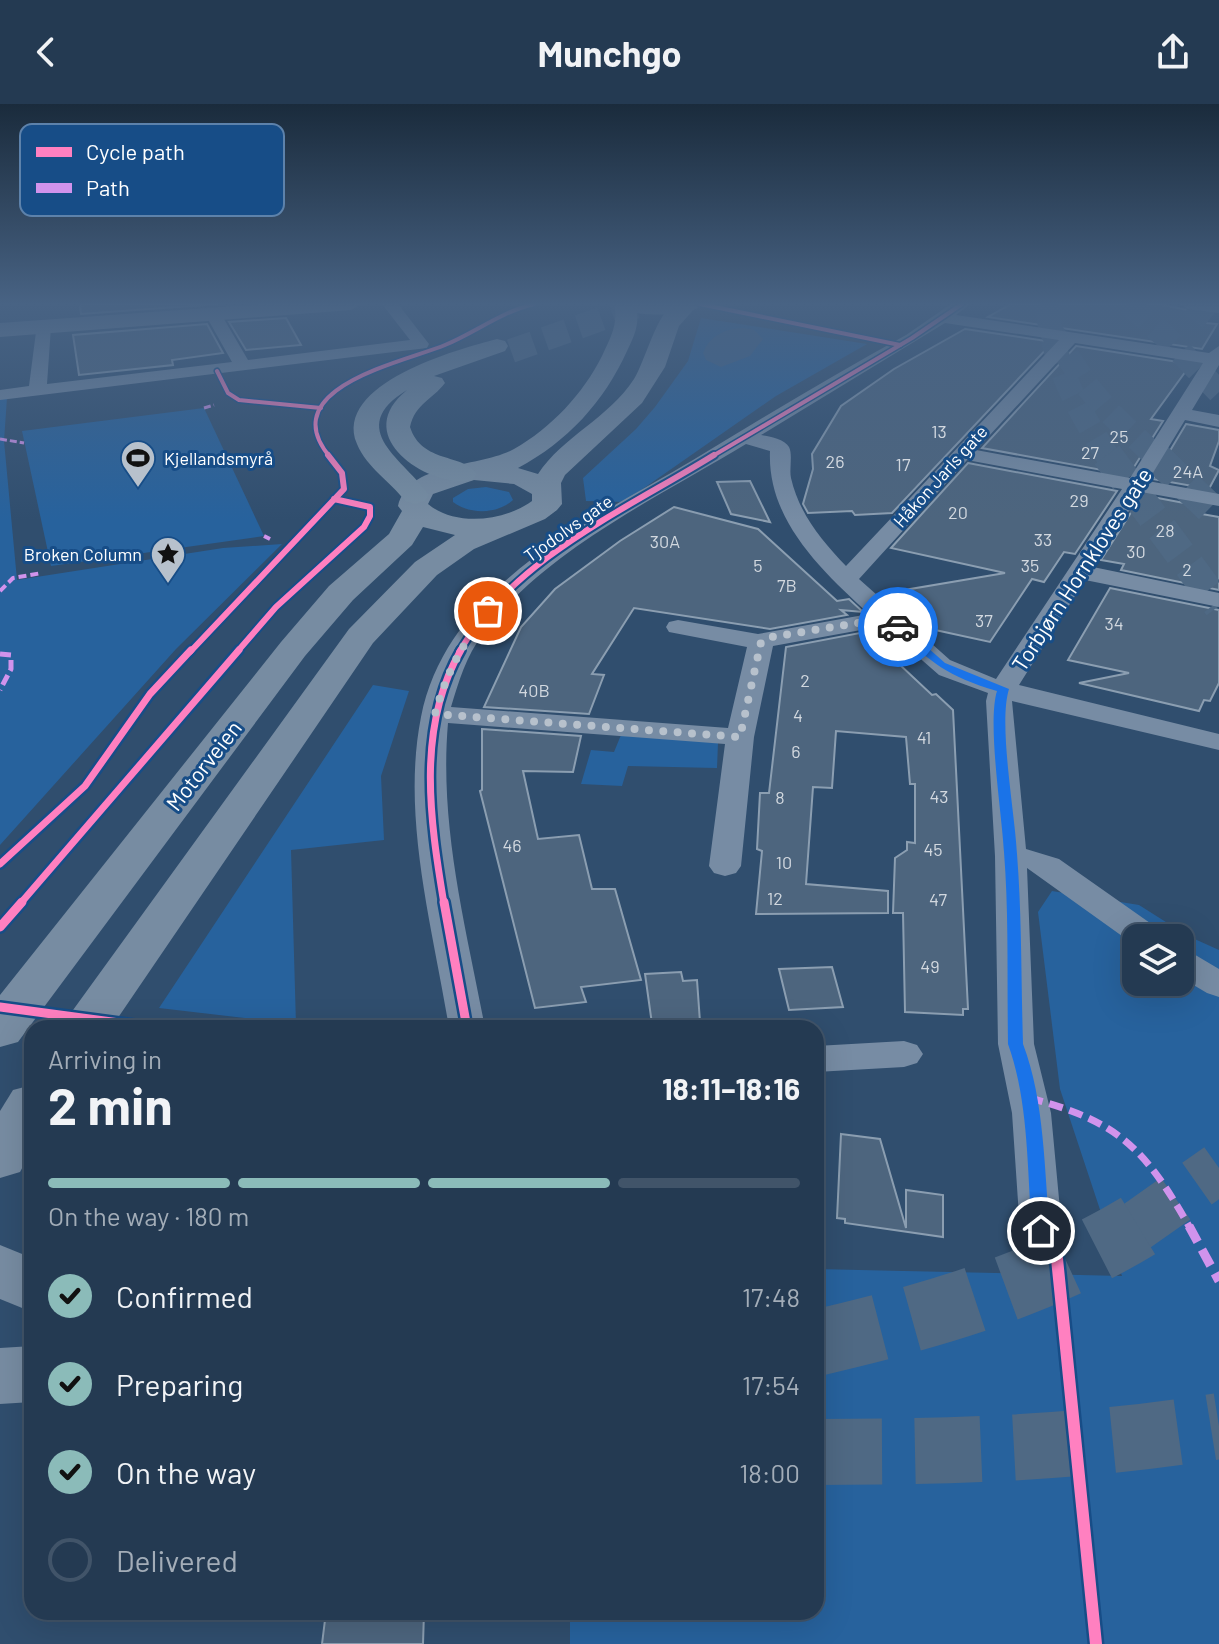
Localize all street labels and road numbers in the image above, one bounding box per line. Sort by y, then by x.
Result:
street label: Håkon Jarls gate [888,420,992,532]
street label: Torbjørn Hornkloves gate [1006,463,1156,675]
street label: Tjodolvs gate [519,489,617,567]
street label: Motorveien [160,715,246,815]

